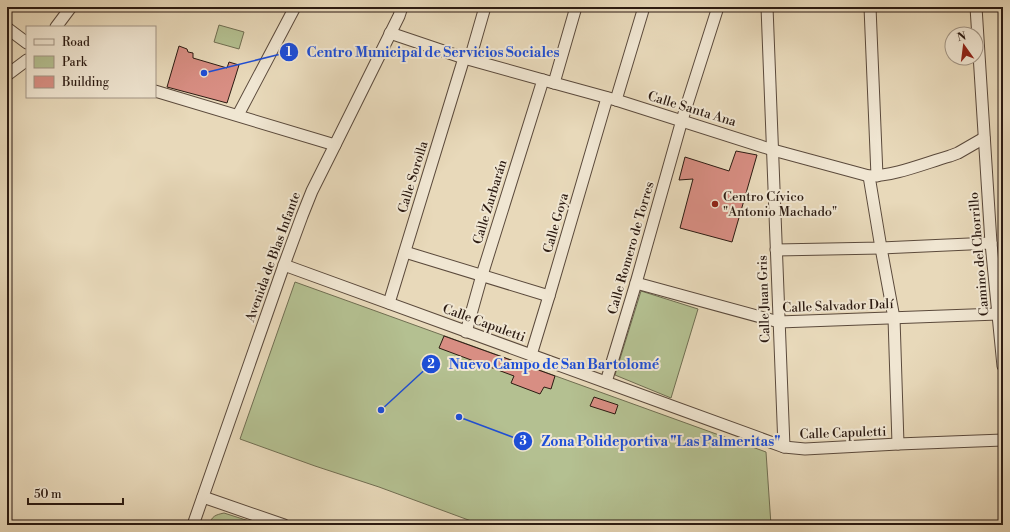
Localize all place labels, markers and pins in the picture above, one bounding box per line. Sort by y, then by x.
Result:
callout: Centro Municipal de Servicios Sociales [279,39,568,65]
place label: Centro Cívico "Antonio Machado" [723,189,837,220]
marker: Centro Cívico "Antonio Machado" [710,199,720,209]
callout: Nuevo Campo de San Bartolomé [421,351,667,377]
callout: Zona Polideportiva "Las Palmeritas" [513,428,788,454]

